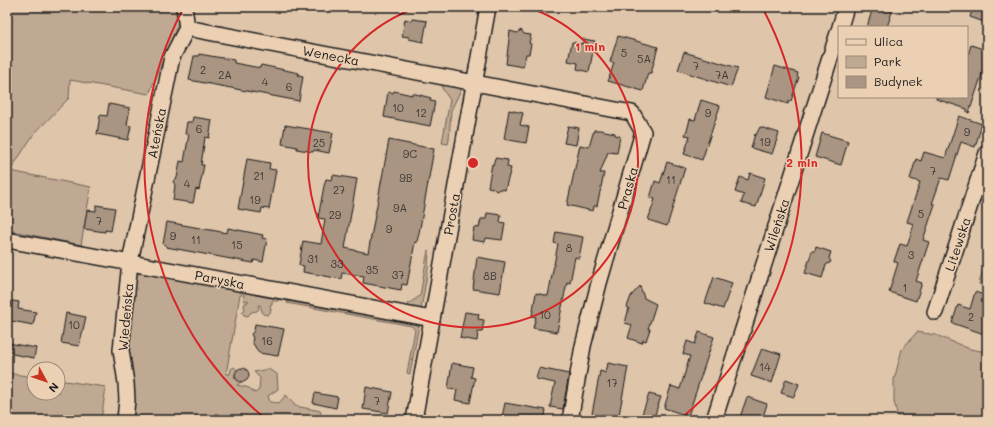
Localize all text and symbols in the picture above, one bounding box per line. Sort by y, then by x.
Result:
legend [838,26,968,98]
text: Ulica [874,33,903,49]
text: 1 min [575,38,605,54]
street label: Wenecka [301,41,361,69]
house number: 5 [621,45,627,60]
house number: 5A [637,51,651,66]
text: Park [874,53,901,69]
house number: 7 [693,58,699,73]
house number: 2 [200,62,206,77]
house number: 2A [218,67,232,82]
house number: 7A [715,67,729,82]
text: Budynek [874,73,922,89]
house number: 4 [262,74,269,89]
house number: 6 [286,79,292,94]
house number: 10 [392,100,404,115]
house number: 12 [415,105,427,120]
house number: 9 [705,105,712,120]
street label: Ateńska [143,106,169,160]
house number: 6 [196,121,202,136]
house number: 9 [964,124,971,139]
house number: 19 [759,134,771,149]
house number: 25 [313,135,325,150]
house number: 9C [403,146,417,161]
text: 2 min [786,154,818,170]
centre of rings [466,156,480,170]
house number: 7 [930,163,936,178]
street label: Praska [613,165,641,211]
house number: 21 [253,168,265,183]
house number: 9B [399,170,413,185]
house number: 11 [666,172,676,187]
house number: 4 [184,176,191,191]
house number: 27 [333,182,345,197]
house number: 19 [249,192,261,207]
street label: Prosta [439,192,463,236]
street label: Wileńska [759,196,793,254]
house number: 9A [393,200,407,215]
house number: 5 [918,206,924,221]
house number: 29 [329,207,342,222]
house number: 7 [96,213,102,228]
street label: Litewska [940,215,974,273]
house number: 9 [386,221,393,236]
house number: 9 [170,228,177,243]
house number: 11 [191,232,201,247]
house number: 15 [231,237,243,252]
house number: 8 [566,240,573,255]
house number: 3 [908,247,915,262]
house number: 31 [307,251,319,266]
house number: 33 [331,256,344,271]
house number: 35 [366,262,378,277]
street label: Paryska [194,266,246,292]
house number: 37 [392,267,404,282]
house number: 8B [483,268,497,283]
house number: 1 [903,280,907,295]
street label: Wiedeńska [114,282,136,352]
house number: 10 [539,307,551,322]
house number: 2 [968,309,974,324]
house number: 10 [68,317,80,332]
house number: 16 [261,333,273,348]
house number: 14 [759,359,771,374]
north arrow [26,361,66,401]
house number: 17 [606,375,618,390]
text: N [46,380,62,396]
house number: 7 [374,393,380,408]

